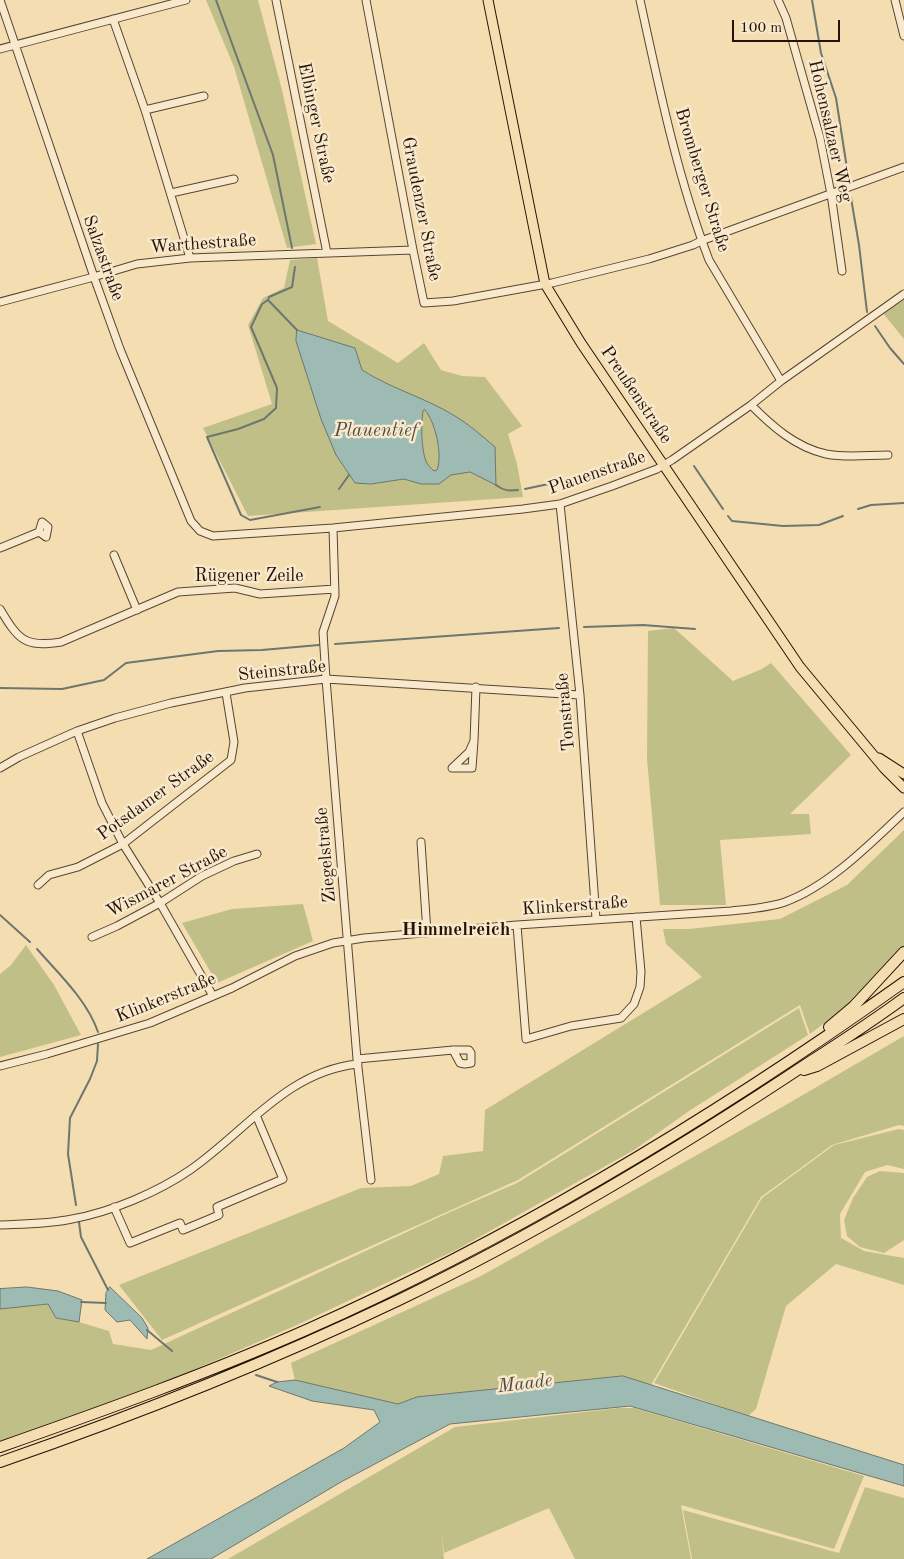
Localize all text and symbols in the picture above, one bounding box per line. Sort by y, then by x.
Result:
scale bar [734,10,842,42]
text: 100 m [740,21,782,36]
street label: Hohensalzaer Weg [803,58,857,204]
street label: Elbinger Straße [293,61,339,185]
street label: Bromberger Straße [670,105,734,255]
street label: Graudenzer Straße [396,135,446,283]
street label: Salzastraße [77,212,129,304]
street label: Warthestraße [149,230,257,258]
street label: Preußenstraße [595,342,677,448]
water label: Plauentief [334,420,418,442]
street label: Plauenstraße [545,446,649,500]
street label: Rügener Zeile [195,565,303,587]
street label: Steinstraße [237,656,327,686]
street label: Tonstraße [552,672,580,752]
street label: Potsdamer Straße [93,746,219,846]
street label: Ziegelstraße [311,806,341,904]
street label: Wismarer Straße [103,841,231,923]
street label: Klinkerstraße [521,892,629,920]
district label: Himmelreich [402,919,510,941]
street label: Klinkerstraße [113,968,219,1028]
water label: Maade [496,1369,554,1399]

